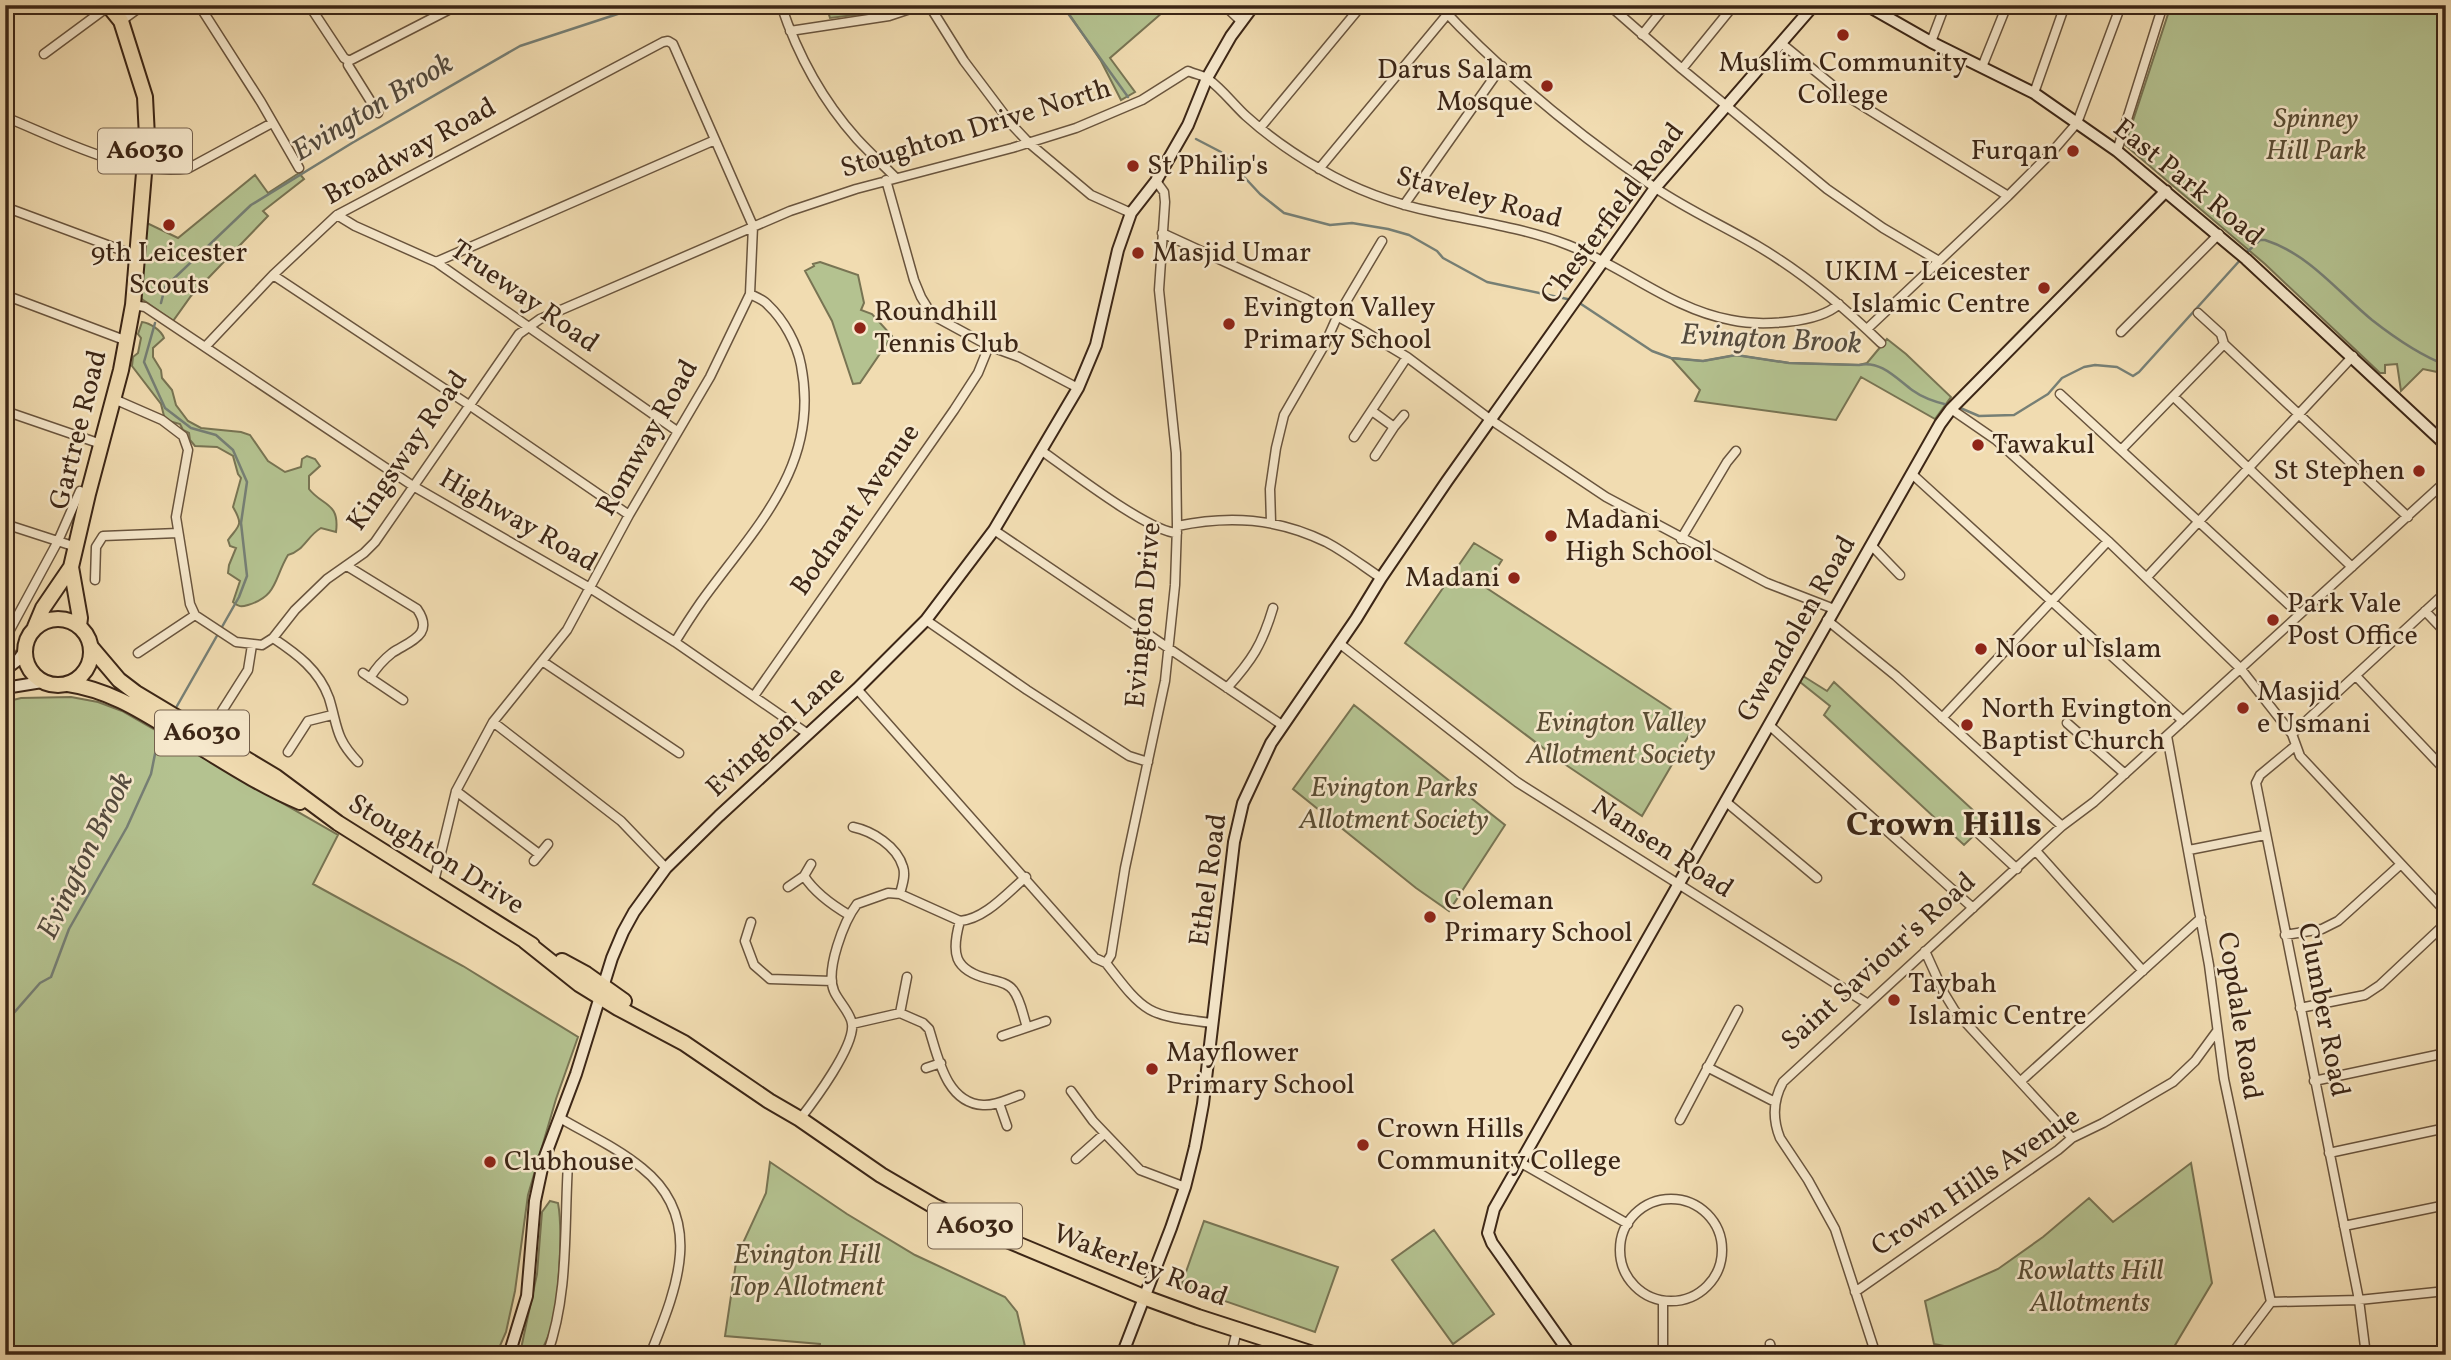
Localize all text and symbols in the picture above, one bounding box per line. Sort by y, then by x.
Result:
marker: Muslim Community College [1835,27,1851,43]
water label: Evington Brook [284,43,462,173]
place label: Muslim Community College [1718,44,1968,115]
place label: Darus Salam Mosque [1377,51,1533,122]
street label: Stoughton Drive North [836,69,1116,189]
marker: Darus Salam Mosque [1539,78,1555,94]
street label: Broadway Road [317,88,503,216]
park label: Spinney Hill Park [2266,100,2366,171]
street label: East Park Road [2104,110,2272,256]
street label: Chesterfield Road [1532,115,1694,313]
road number: A6030 [98,128,192,174]
place label: Furqan [1971,132,2059,171]
marker: Furqan [2065,143,2081,159]
place label: St Philip's [1147,147,1268,186]
street label: Staveley Road [1392,157,1566,239]
marker: St Philip's [1125,158,1141,174]
marker: 9th Leicester Scouts [161,217,177,233]
street label: Trueway Road [442,231,606,363]
place label: 9th Leicester Scouts [91,234,247,305]
place label: Masjid Umar [1152,234,1311,273]
marker: Masjid Umar [1130,245,1146,261]
place label: UKIM - Leicester Islamic Centre [1825,253,2030,324]
marker: UKIM - Leicester Islamic Centre [2036,280,2052,296]
place label: Evington Valley Primary School [1243,289,1436,360]
place label: Roundhill Tennis Club [874,293,1019,364]
water label: Evington Brook [1679,314,1863,366]
marker: Evington Valley Primary School [1221,316,1237,332]
marker: Roundhill Tennis Club [852,320,868,336]
street label: Gartree Road [40,346,118,514]
street label: Romway Road [587,352,709,524]
street label: Kingsway Road [338,363,478,539]
street label: Bodnant Avenue [782,416,930,604]
place label: Tawakul [1992,426,2095,465]
marker: Tawakul [1970,437,1986,453]
place label: St Stephen [2273,452,2405,491]
street label: Highway Road [431,460,605,582]
marker: St Stephen [2411,463,2427,479]
place label: Madani High School [1565,501,1713,572]
street label: Evington Drive [1116,521,1172,709]
marker: Madani High School [1543,528,1559,544]
street label: Gwendolen Road [1728,529,1866,729]
place label: Madani [1405,559,1500,598]
marker: Madani [1506,570,1522,586]
place label: Park Vale Post Office [2287,585,2418,656]
marker: Park Vale Post Office [2265,612,2281,628]
place label: Noor ul Islam [1995,630,2162,669]
marker: Noor ul Islam [1973,641,1989,657]
street label: Evington Lane [698,657,854,807]
place label: Masjid e Usmani [2257,673,2371,744]
place label: North Evington Baptist Church [1981,690,2173,761]
marker: Masjid e Usmani [2235,700,2251,716]
park label: Evington Valley Allotment Society [1525,704,1716,775]
road number: A6030 [155,710,249,755]
marker: North Evington Baptist Church [1959,717,1975,733]
water label: Evington Brook [27,765,145,947]
park label: Evington Parks Allotment Society [1298,769,1489,840]
street label: Stoughton Drive [340,785,532,925]
street label: Nansen Road [1583,787,1741,909]
district label: Crown Hills [1846,802,2042,850]
street label: Ethel Road [1180,811,1238,949]
street label: Saint Saviour's Road [1773,864,1985,1060]
place label: Coleman Primary School [1444,882,1633,953]
marker: Coleman Primary School [1422,909,1438,925]
street label: Clumber Road [2287,920,2359,1100]
street label: Copdale Road [2206,929,2272,1103]
place label: Taybah Islamic Centre [1908,965,2087,1036]
marker: Taybah Islamic Centre [1886,992,1902,1008]
place label: Mayflower Primary School [1166,1034,1355,1105]
marker: Mayflower Primary School [1144,1061,1160,1077]
street label: Crown Hills Avenue [1864,1098,2088,1266]
place label: Crown Hills Community College [1377,1110,1621,1181]
marker: Crown Hills Community College [1355,1137,1371,1153]
place label: Clubhouse [504,1143,634,1182]
marker: Clubhouse [482,1154,498,1170]
road number: A6030 [928,1204,1022,1248]
street label: Wakerley Road [1047,1215,1233,1317]
park label: Evington Hill Top Allotment [730,1236,885,1307]
park label: Rowlatts Hill Allotments [2017,1252,2163,1323]

